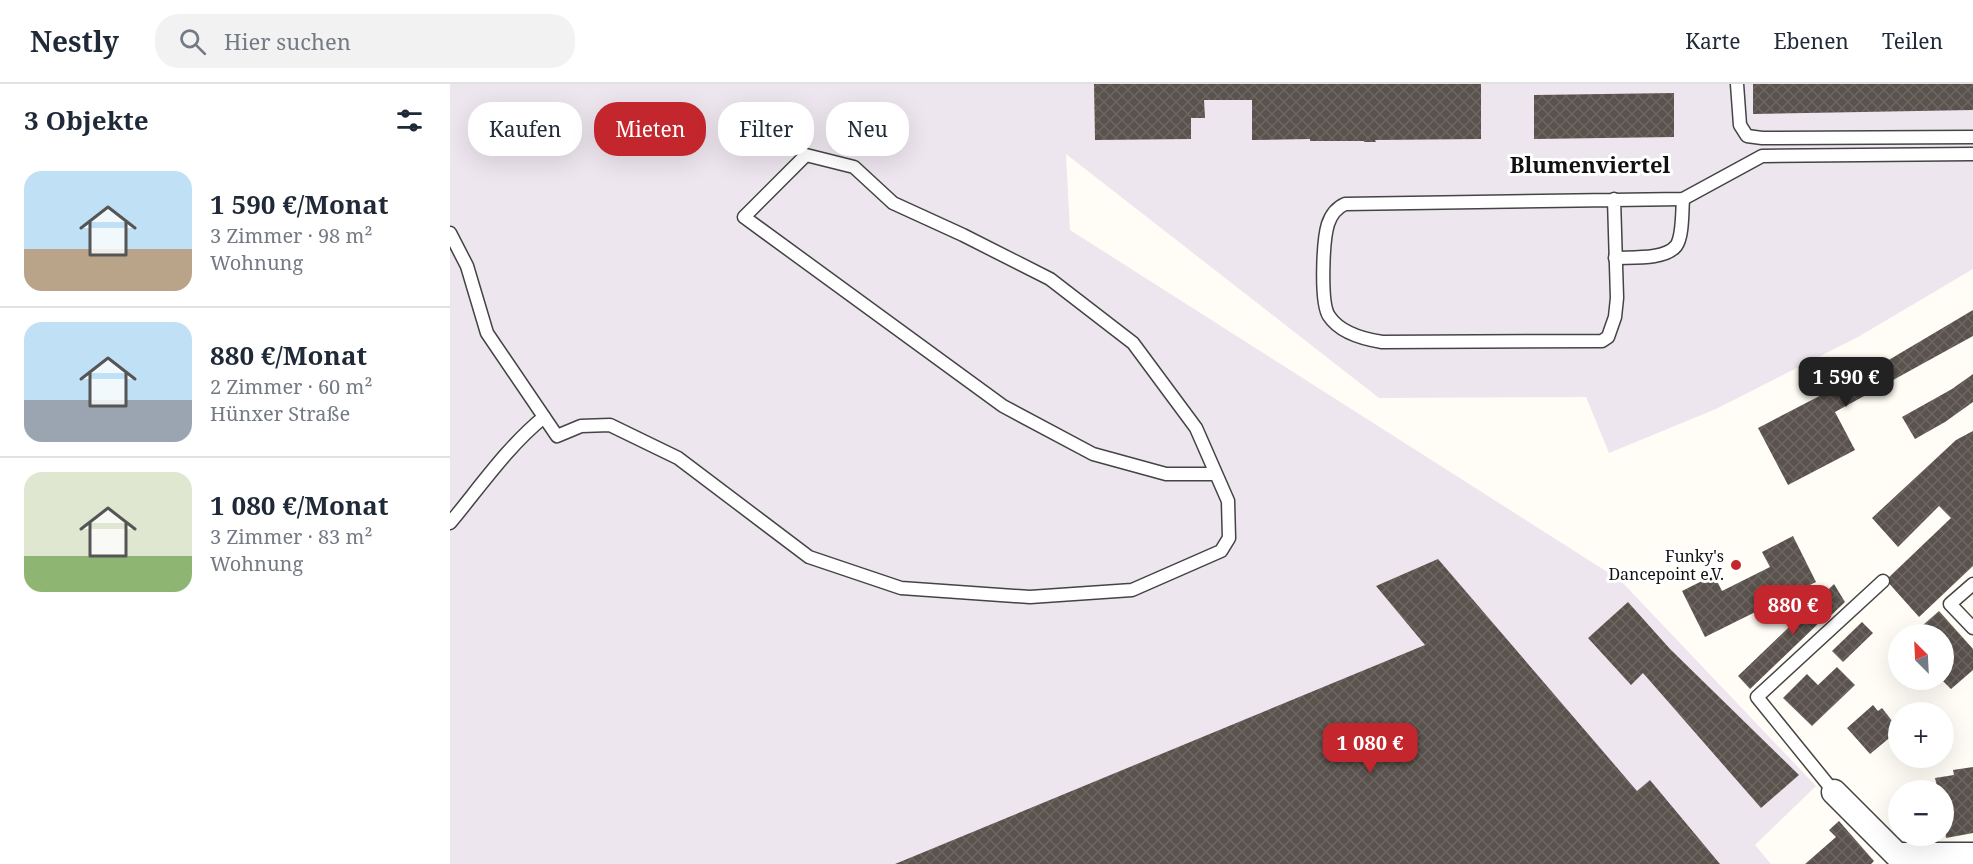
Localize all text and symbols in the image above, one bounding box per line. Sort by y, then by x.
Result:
search box [155,14,575,68]
text: Nestly [30,22,119,60]
icon: search [176,25,209,58]
text: Hier suchen [224,26,351,56]
text: Karte [1685,27,1740,55]
text: Ebenen [1773,27,1849,55]
text: Teilen [1882,27,1943,55]
text: 3 Objekte [24,102,149,138]
chip: Kaufen [468,102,582,156]
chip: Mieten [594,102,706,156]
chip: Filter [718,102,814,156]
chip: Neu [826,102,909,156]
icon: filters [393,104,426,137]
district label: Blumenviertel [1510,149,1671,179]
text: 1 590 €/Monat [210,186,389,222]
icon: home [72,195,144,267]
text: 3 Zimmer · 98 m² [210,222,372,249]
text: Wohnung [210,249,303,276]
text: 880 €/Monat [210,337,367,373]
icon: home [72,346,144,418]
pin: 1 590 € [1791,357,1901,408]
text: 1 590 € [1813,363,1879,390]
text: 2 Zimmer · 60 m² [210,373,372,400]
text: Hünxer Straße [210,400,350,427]
text: 1 080 €/Monat [210,487,389,523]
icon: home [72,496,144,568]
text: 3 Zimmer · 83 m² [210,523,372,550]
place label: Funky's Dancepoint e.V. [1608,545,1724,585]
text: Wohnung [210,550,303,577]
marker: Funky's Dancepoint e.V. [1729,558,1743,572]
pin: 880 € [1751,585,1835,636]
text: 880 € [1768,591,1818,618]
north arrow [1888,624,1954,690]
map controls [1888,624,1954,846]
button: + [1888,702,1954,768]
pin: 1 080 € [1315,723,1425,774]
text: 1 080 € [1337,729,1403,756]
button: − [1888,780,1954,846]

